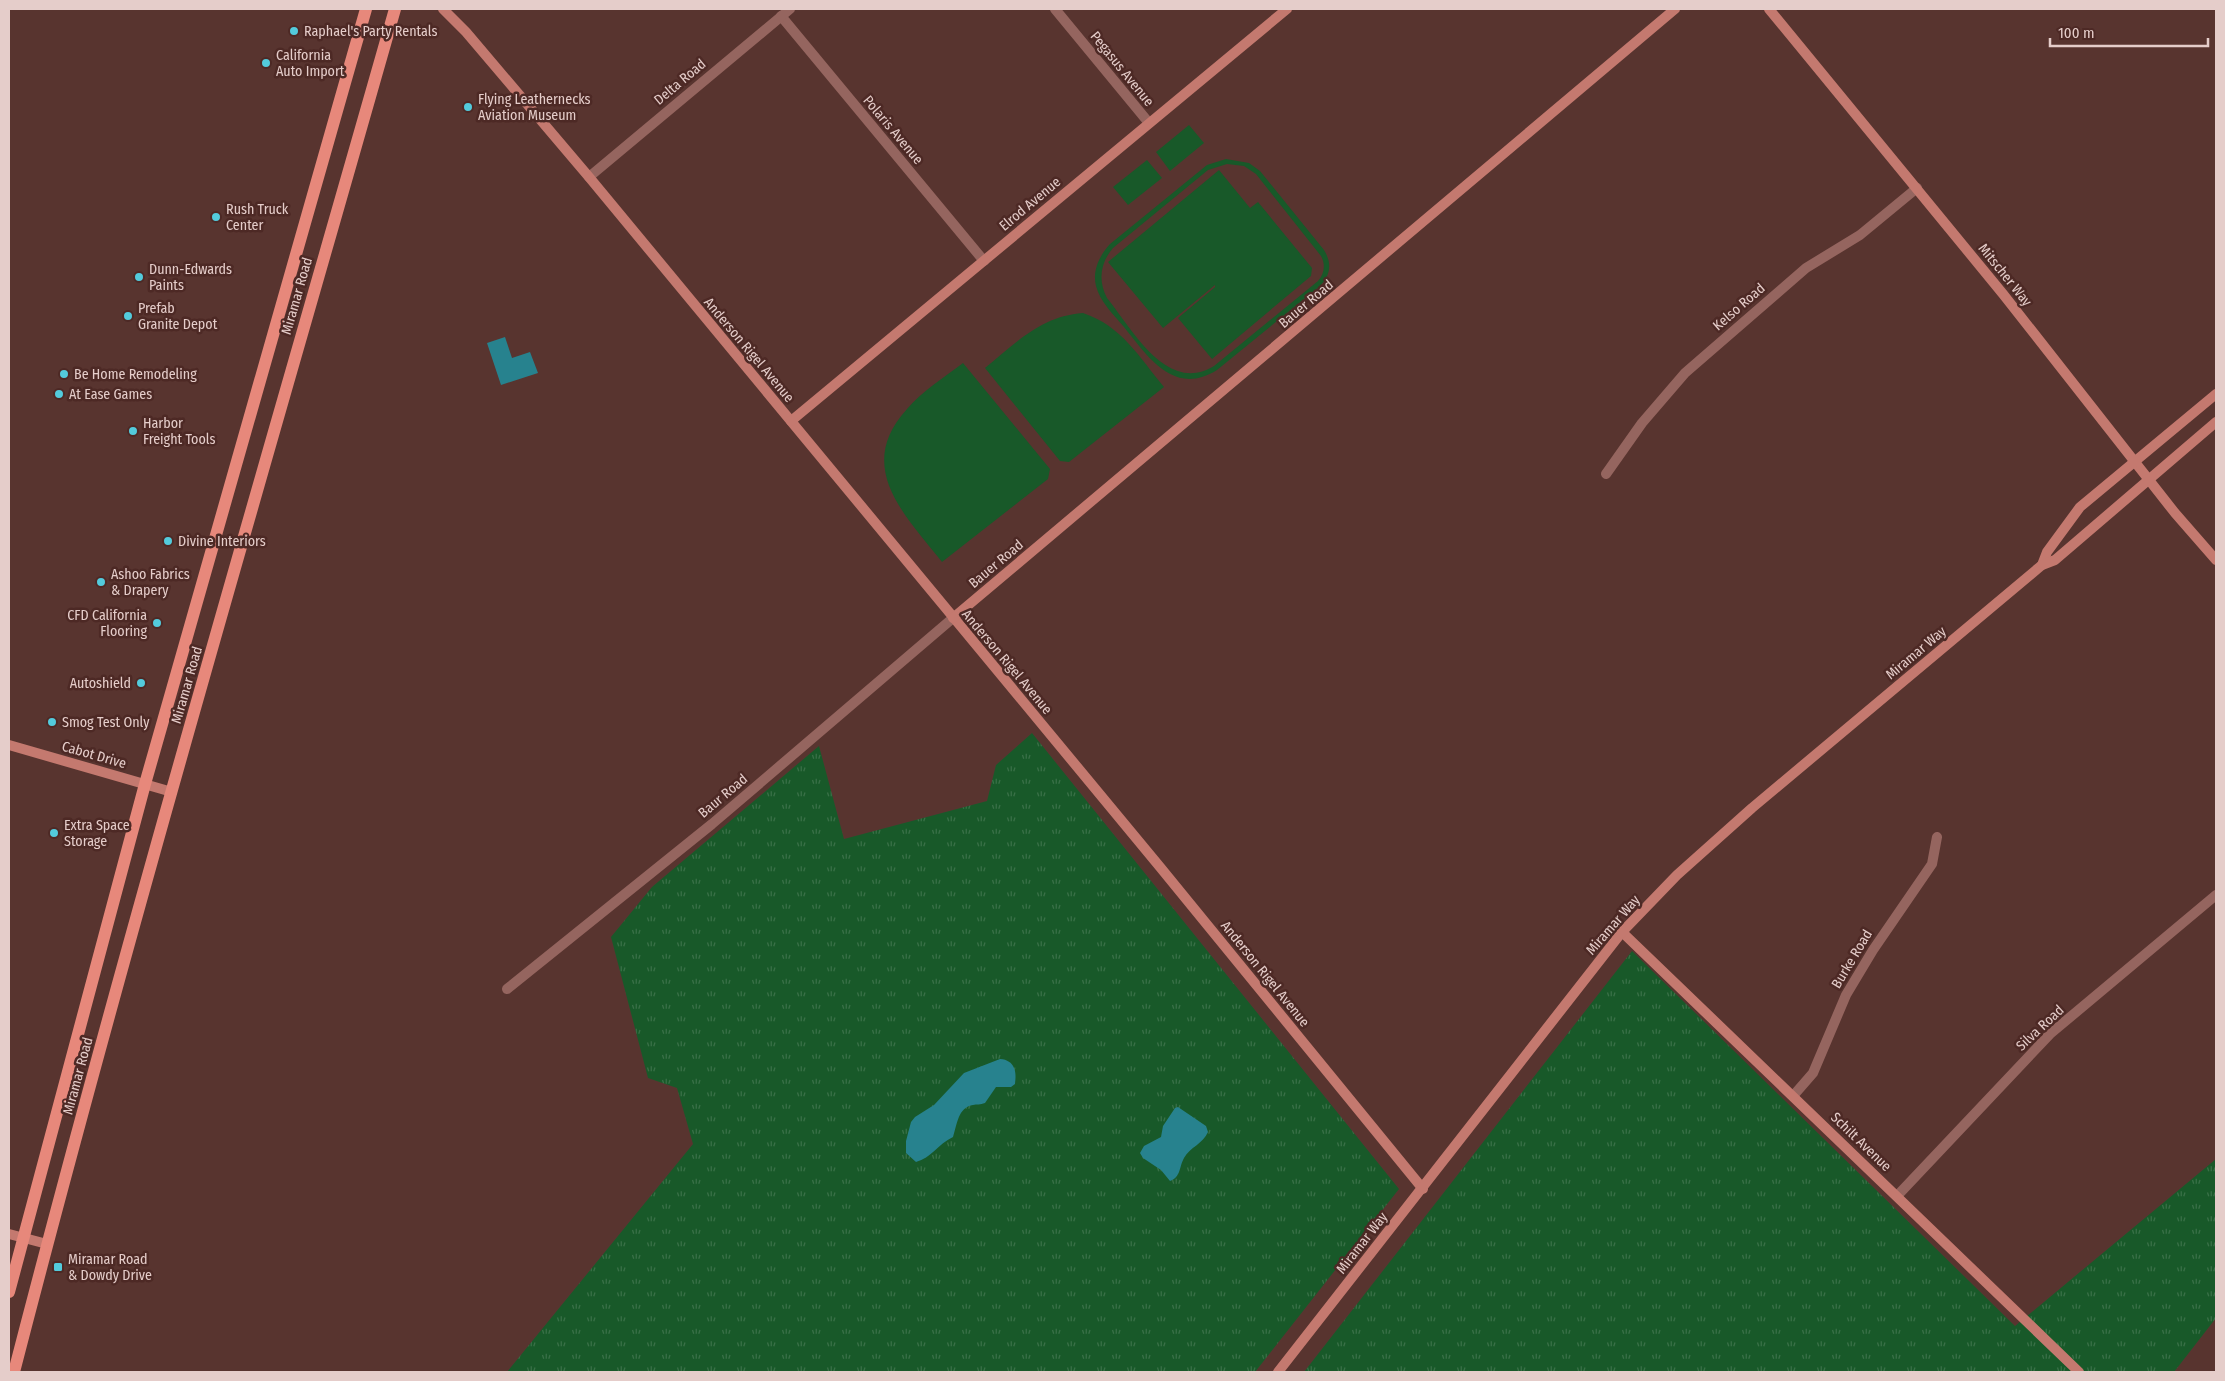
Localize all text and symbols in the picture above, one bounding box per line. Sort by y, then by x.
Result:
scale bar [2050,15,2208,47]
place label: Raphael's Party Rentals [304,23,437,40]
text: 100 m [2058,24,2095,42]
marker: Raphael's Party Rentals [288,25,300,37]
street label: Pegasus Avenue [1087,28,1157,110]
place label: California Auto Import [276,47,345,80]
street label: Delta Road [651,55,709,109]
marker: California Auto Import [260,57,272,69]
place label: Flying Leathernecks Aviation Museum [478,91,591,124]
street label: Polaris Avenue [859,92,927,168]
marker: Flying Leathernecks Aviation Museum [462,101,474,113]
street label: Elrod Avenue [996,173,1064,235]
place label: Rush Truck Center [226,201,289,234]
marker: Rush Truck Center [210,211,222,223]
street label: Mitscher Way [1975,240,2036,310]
street label: Miramar Road [278,255,316,337]
place label: Dunn-Edwards Paints [149,261,232,294]
marker: Dunn-Edwards Paints [133,271,145,283]
street label: Bauer Road [1275,276,1337,332]
street label: Kelso Road [1709,280,1769,334]
street label: Anderson Rigel Avenue [700,294,798,406]
place label: Prefab Granite Depot [138,300,218,333]
marker: Prefab Granite Depot [122,310,134,322]
place label: Be Home Remodeling [74,366,197,383]
marker: Be Home Remodeling [58,368,70,380]
place label: At Ease Games [69,386,152,403]
marker: At Ease Games [53,388,65,400]
place label: Harbor Freight Tools [143,415,216,448]
marker: Harbor Freight Tools [127,425,139,437]
place label: Divine Interiors [178,533,266,550]
marker: Divine Interiors [162,535,174,547]
street label: Bauer Road [965,536,1027,592]
place label: Ashoo Fabrics & Drapery [111,566,190,599]
marker: Ashoo Fabrics & Drapery [95,576,107,588]
street label: Anderson Rigel Avenue [958,606,1056,718]
place label: CFD California Flooring [67,607,147,640]
marker: CFD California Flooring [151,617,163,629]
street label: Miramar Way [1882,622,1950,683]
street label: Miramar Road [168,644,206,726]
place label: Autoshield [70,675,131,692]
marker: Autoshield [135,677,147,689]
place label: Smog Test Only [62,714,150,731]
marker: Smog Test Only [46,716,58,728]
street label: Cabot Drive [60,738,128,772]
street label: Baur Road [695,771,751,821]
place label: Extra Space Storage [64,817,130,850]
marker: Extra Space Storage [48,827,60,839]
street label: Miramar Way [1582,891,1644,958]
street label: Anderson Rigel Avenue [1217,918,1313,1030]
street label: Burke Road [1828,927,1876,991]
street label: Silva Road [2013,1002,2067,1054]
street label: Miramar Road [59,1035,97,1117]
street label: Schilt Avenue [1827,1109,1895,1175]
street label: Miramar Way [1333,1208,1392,1277]
place label: Miramar Road & Dowdy Drive [68,1251,152,1284]
marker: Miramar Road & Dowdy Drive [52,1261,64,1273]

